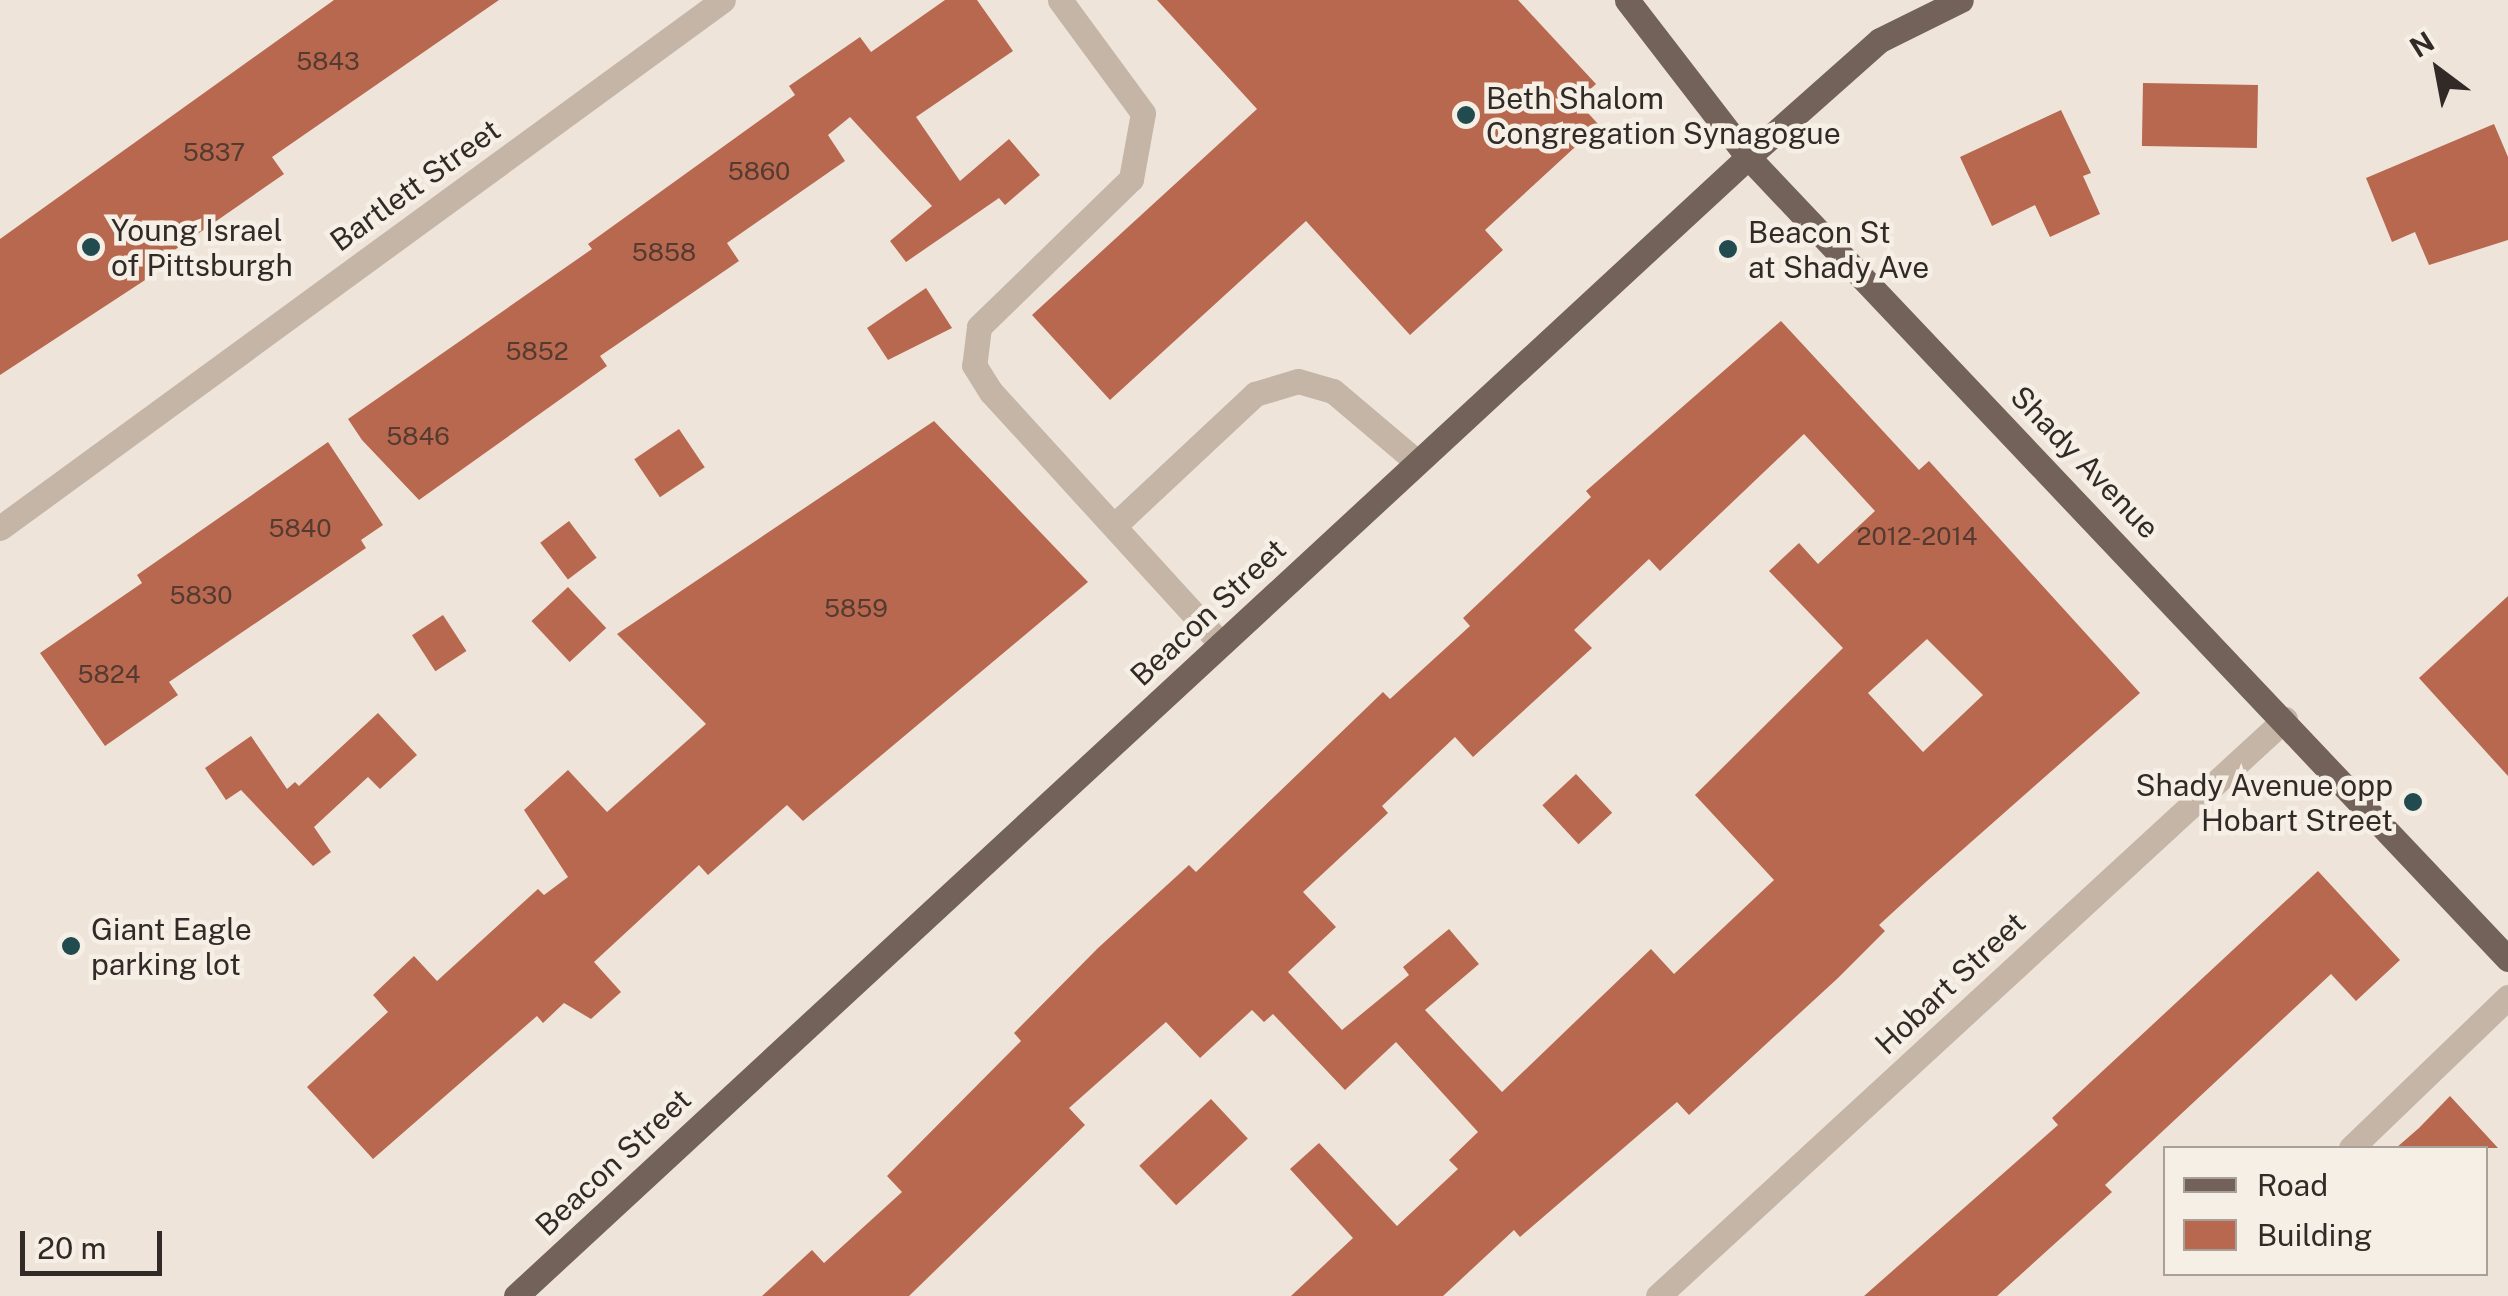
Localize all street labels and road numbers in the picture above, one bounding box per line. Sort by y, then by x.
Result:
street label: Bartlett Street [323,111,507,259]
street label: Shady Avenue [2003,378,2167,546]
street label: Beacon Street [1123,531,1293,693]
street label: Hobart Street [1868,904,2032,1062]
street label: Beacon Street [528,1081,698,1243]

